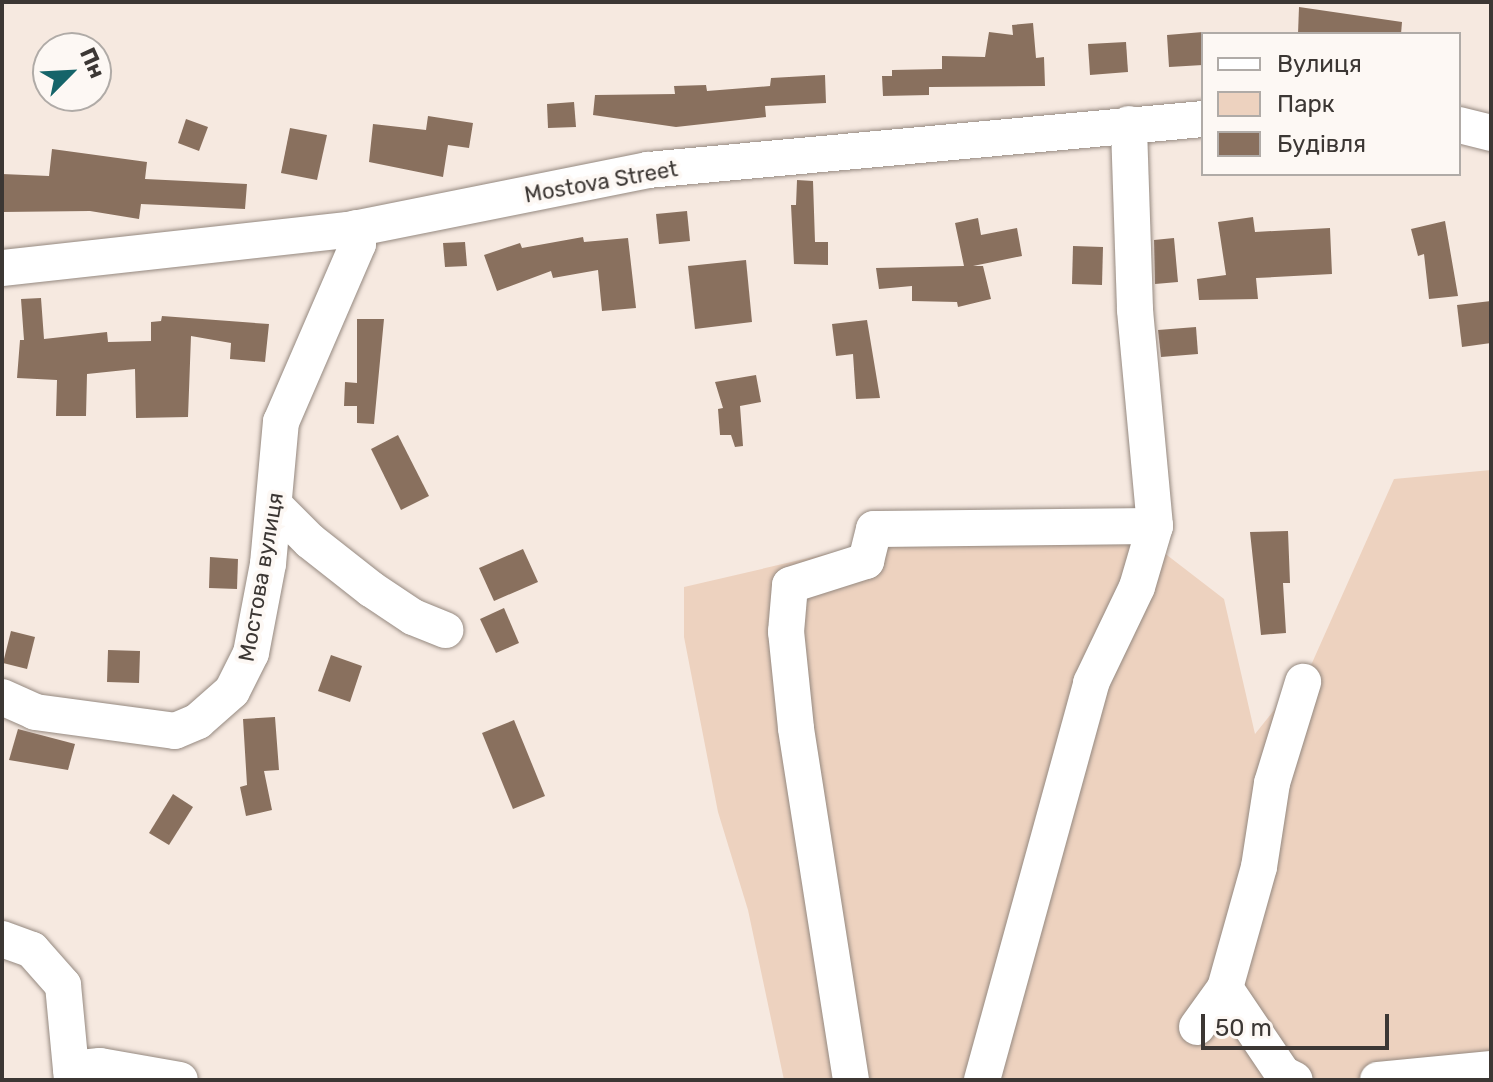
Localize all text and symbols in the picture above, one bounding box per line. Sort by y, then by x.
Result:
north arrow [32,32,112,112]
legend [1201,32,1461,176]
text: Пн [74,43,111,82]
text: Вулиця [1277,50,1362,78]
text: Парк [1277,90,1335,118]
text: Будівля [1277,130,1366,158]
street label: Mostova Street [522,156,680,208]
street label: Мостова вулиця [233,490,289,664]
scale bar [1205,998,1393,1048]
text: 50 m [1215,1014,1272,1042]

